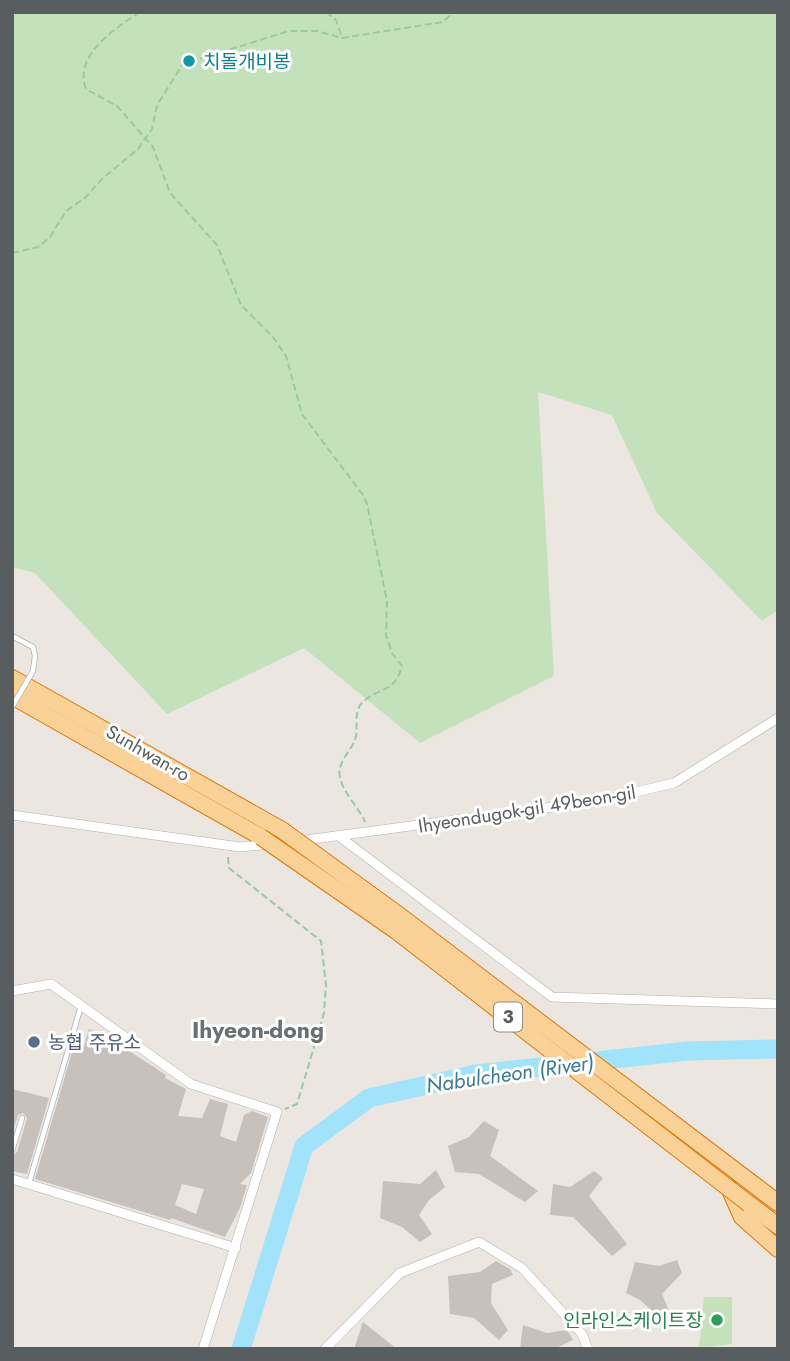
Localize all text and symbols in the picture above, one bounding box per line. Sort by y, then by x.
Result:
place label: 치돌개비봉 [203,48,290,75]
marker: 치돌개비봉 [181,53,197,69]
street label: Sunhwan-ro [101,718,195,788]
street label: Ihyeondugok-gil 49beon-gil [416,778,638,840]
road number: 3 [494,1002,522,1032]
district label: Ihyeon-dong [192,1013,324,1047]
place label: 농협 주유소 [48,1029,141,1056]
marker: 농협 주유소 [26,1034,42,1050]
water label: Nabulcheon (River) [424,1047,596,1101]
place label: 인라인스케이트장 [563,1307,703,1334]
marker: 인라인스케이트장 [709,1312,725,1328]

